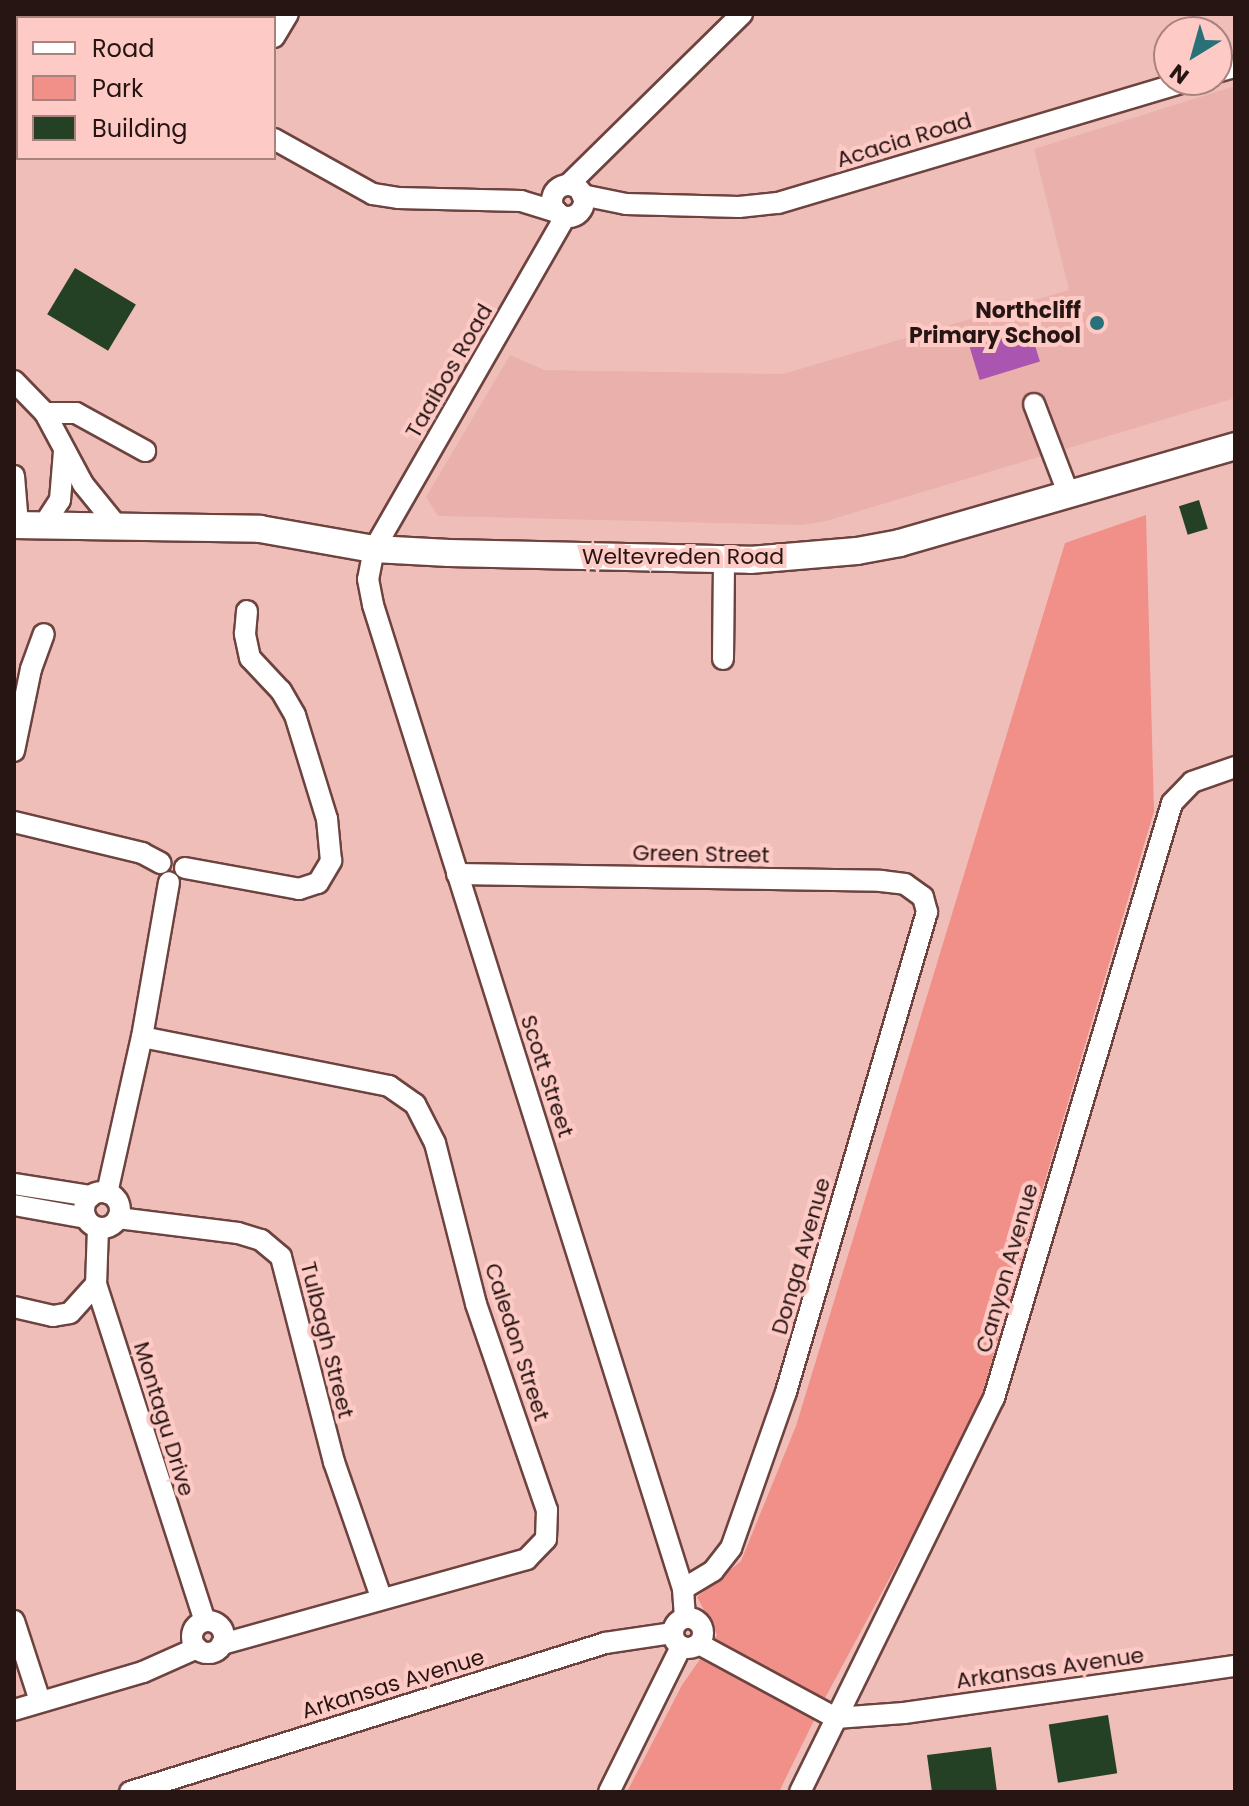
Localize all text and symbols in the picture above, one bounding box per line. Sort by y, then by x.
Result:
legend [16,16,276,160]
north arrow [1153,16,1233,96]
text: Road [92,32,154,65]
text: N [1164,57,1195,91]
text: Park [92,72,143,105]
street label: Acacia Road [833,107,975,173]
text: Building [92,112,188,145]
place label: Northcliff Primary School [909,297,1081,348]
street label: Taaibos Road [400,299,498,443]
marker: Northcliff Primary School [1088,314,1106,332]
street label: Weltevreden Road [582,544,784,570]
street label: Green Street [632,840,770,868]
street label: Scott Street [515,1012,579,1140]
street label: Donga Avenue [766,1175,836,1337]
street label: Canyon Avenue [970,1180,1044,1356]
street label: Tulbagh Street [295,1259,359,1421]
street label: Caledon Street [479,1260,555,1424]
street label: Montagu Drive [128,1339,200,1499]
street label: Arkansas Avenue [954,1642,1146,1694]
street label: Arkansas Avenue [298,1644,488,1724]

